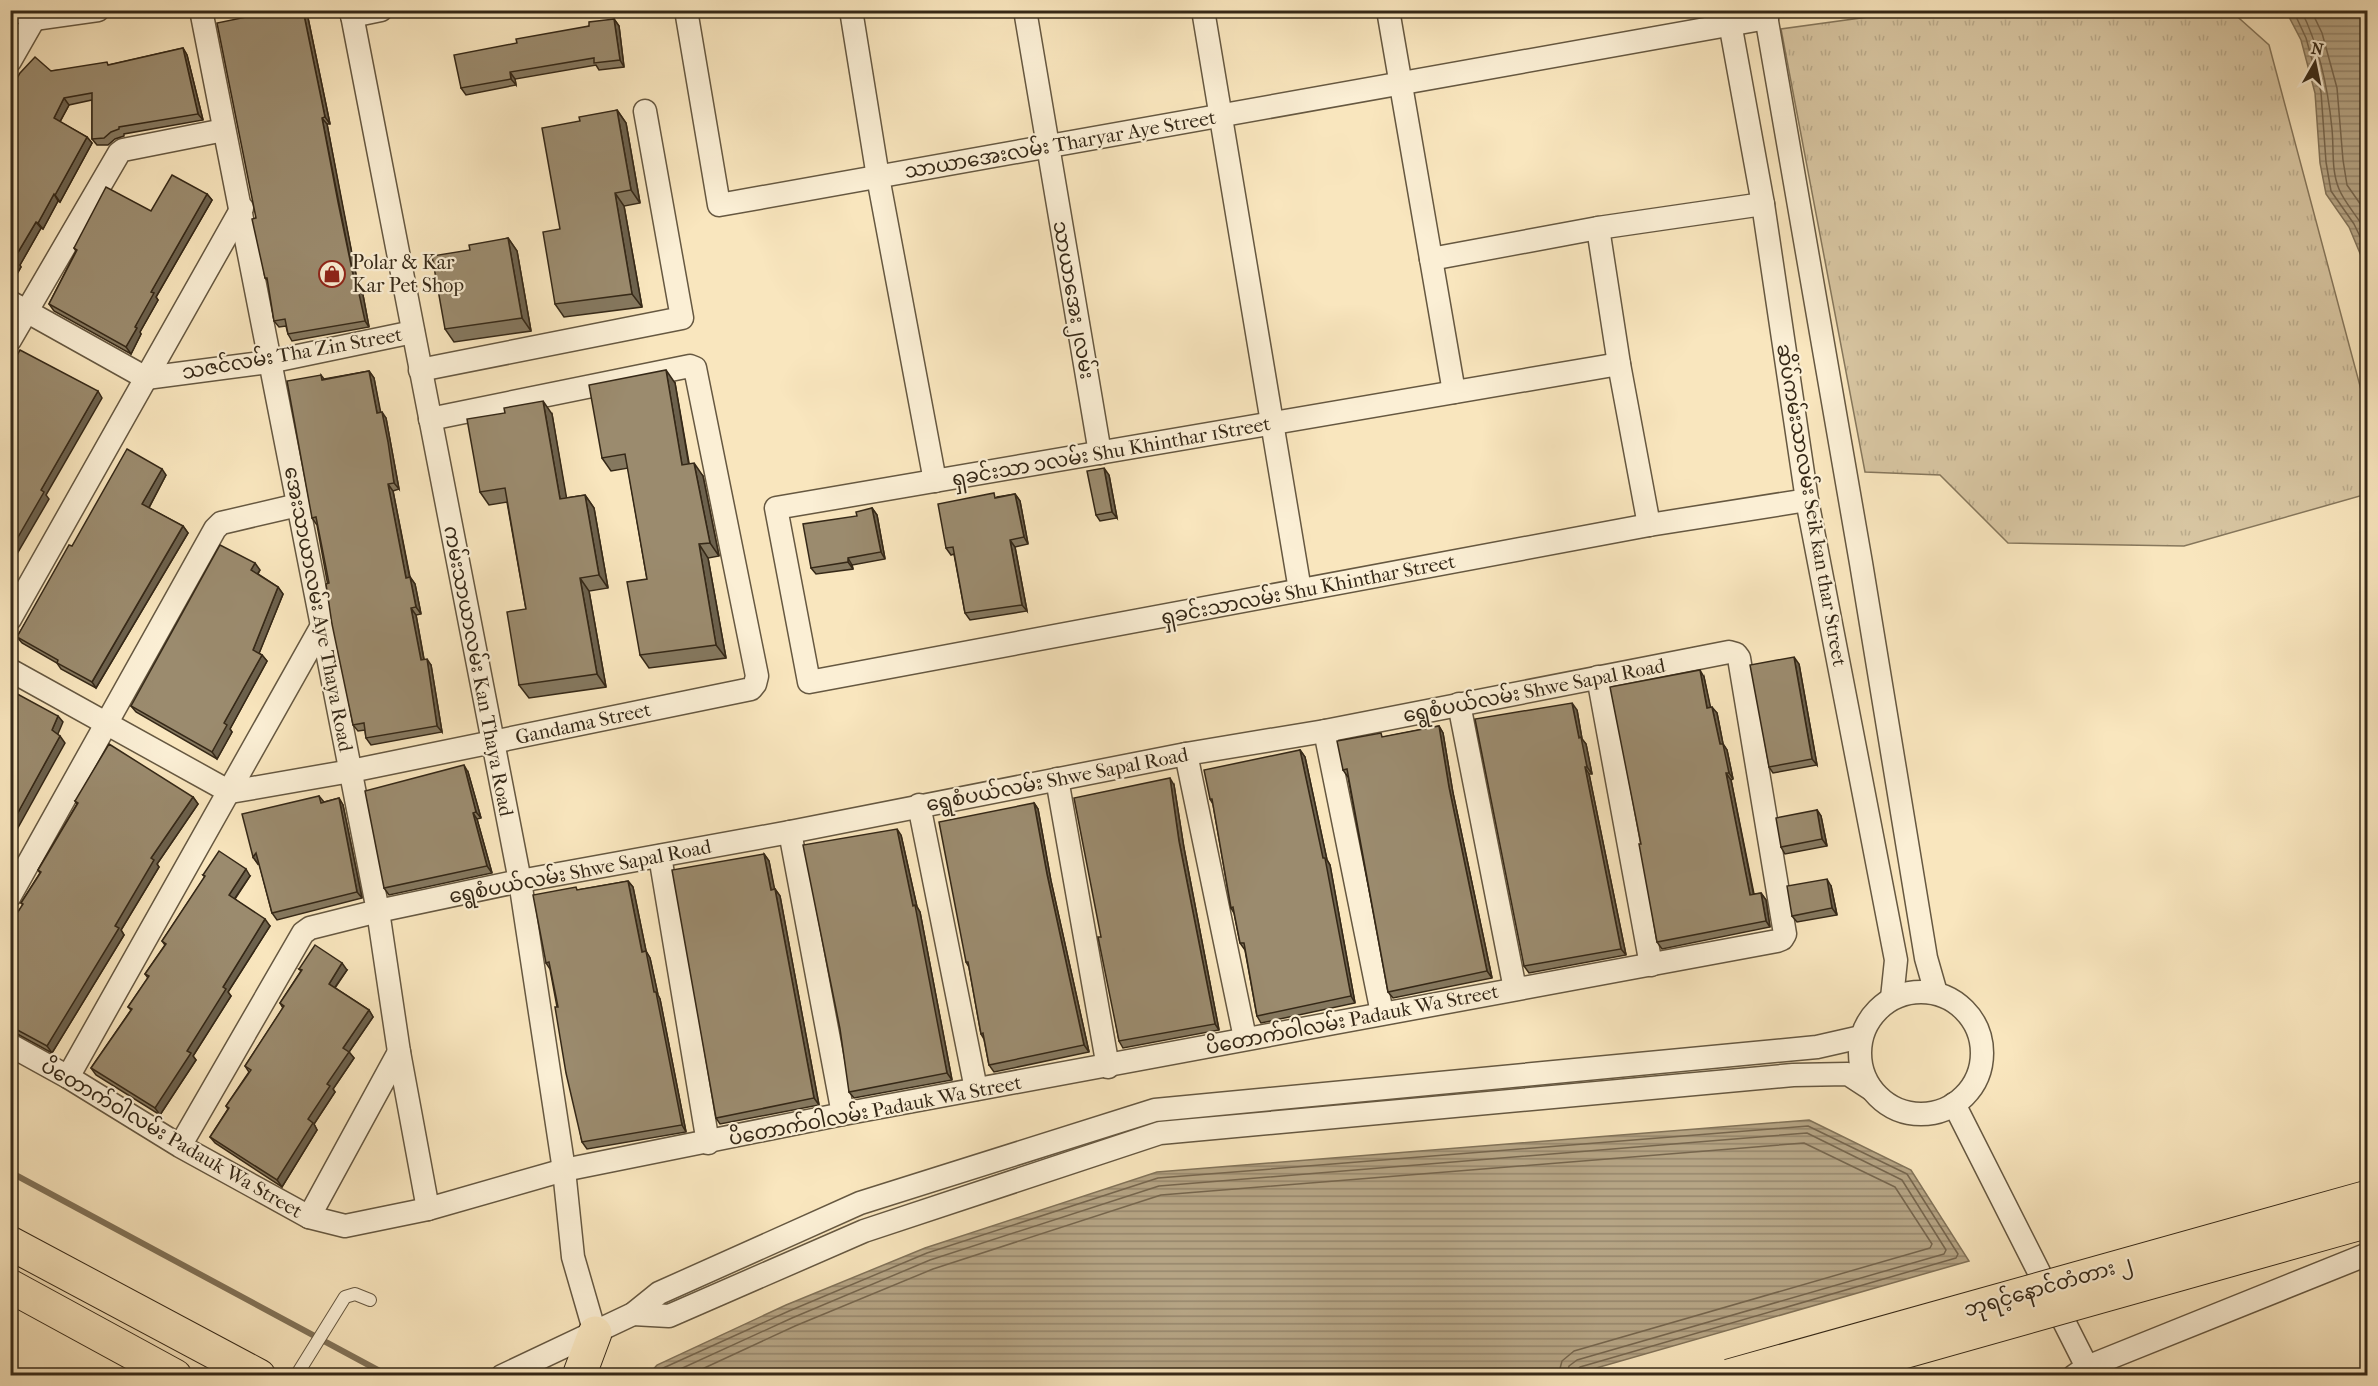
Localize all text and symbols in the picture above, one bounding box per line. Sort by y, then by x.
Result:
north arrow [2285,33,2345,93]
text: N [2310,38,2326,59]
street label: သာယာအေးလမ်း Tharyar Aye Street [902,103,1218,183]
street label: သာယာအေး၂လမ်း [1044,219,1102,382]
place label: Polar & Kar Kar Pet Shop [352,251,464,297]
shop icon: Polar & Kar Kar Pet Shop [317,259,347,289]
street label: သဇင်လမ်း Tha Zin Street [180,320,404,384]
street label: ဆိပ်ကမ်းသာလမ်း Seik kan thar Street [1772,341,1854,668]
street label: ရှခင်းသာ ၁လမ်း Shu Khinthar 1Street [950,409,1273,496]
street label: အေးသာယာလမ်း Aye Thaya Road [280,464,361,755]
street label: ကမ်းသာယာလမ်း Kan Thaya Road [439,523,521,820]
street label: ရှခင်းသာလမ်း Shu Khinthar Street [1159,547,1458,634]
street label: ရွေစံပယ်လမ်း Shwe Sapal Road [1400,651,1669,731]
street label: Gandama Street [513,698,653,749]
street label: ရွေစံပယ်လမ်း Shwe Sapal Road [923,740,1192,820]
street label: ရွေစံပယ်လမ်း Shwe Sapal Road [446,832,715,912]
street label: ပိတောက်ဝါလမ်း Padauk Wa Street [1203,977,1500,1059]
street label: ပိတောက်ဝါလမ်း Padauk Wa Street [37,1051,308,1223]
street label: ပိတောက်ဝါလမ်း Padauk Wa Street [726,1068,1023,1150]
street label: ဘုရင့်နောင်တံတား ၂ [1961,1249,2136,1326]

